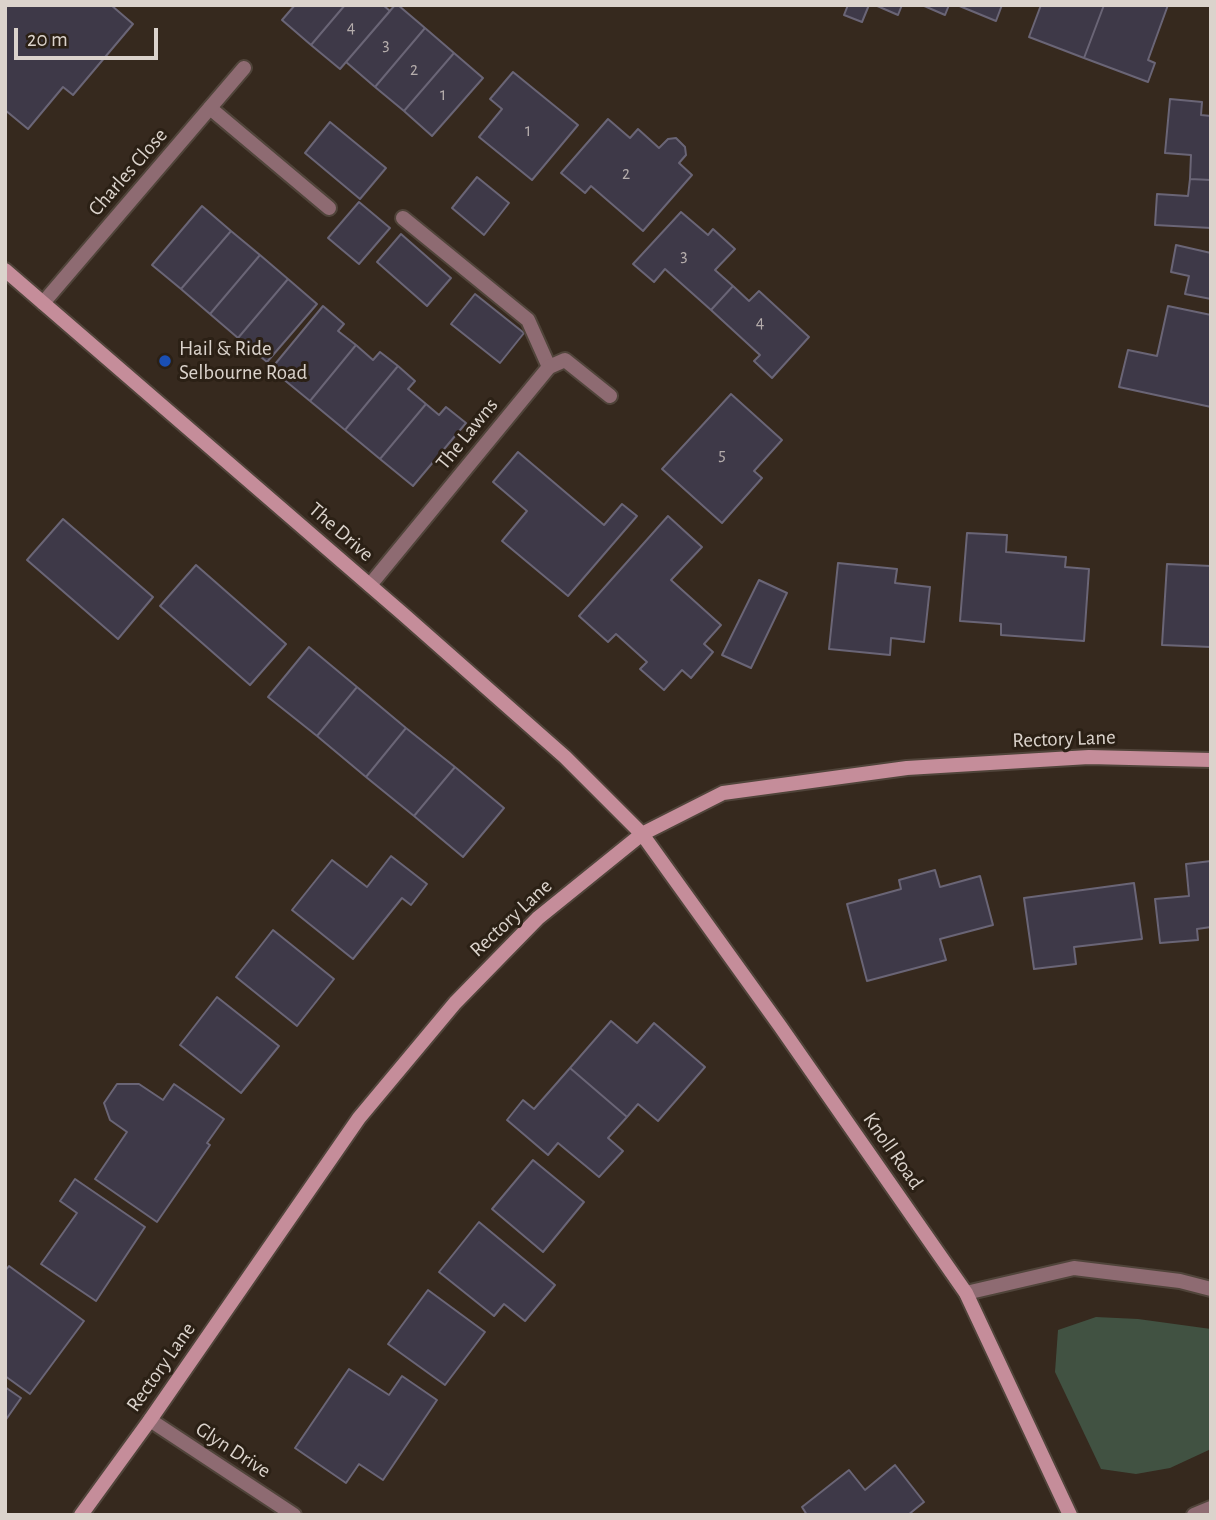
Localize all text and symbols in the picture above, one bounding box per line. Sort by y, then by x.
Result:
scale bar [18,14,161,58]
house number: 4 [347,17,355,39]
text: 20 m [27,29,68,50]
house number: 3 [382,34,390,56]
house number: 2 [410,59,418,81]
house number: 1 [440,84,446,106]
house number: 1 [525,120,531,142]
street label: Charles Close [83,123,173,221]
house number: 2 [622,163,630,185]
house number: 3 [680,245,688,267]
house number: 4 [756,312,764,334]
place label: Hail & Ride Selbourne Road [179,336,307,386]
marker: Hail & Ride Selbourne Road [157,353,173,369]
street label: The Lawns [430,393,504,475]
house number: 5 [718,444,726,466]
street label: The Drive [303,497,379,567]
street label: Rectory Lane [1012,725,1116,753]
street label: Rectory Lane [465,874,557,962]
street label: Knoll Road [857,1108,929,1194]
street label: Rectory Lane [121,1317,201,1417]
street label: Glyn Drive [191,1416,275,1484]

